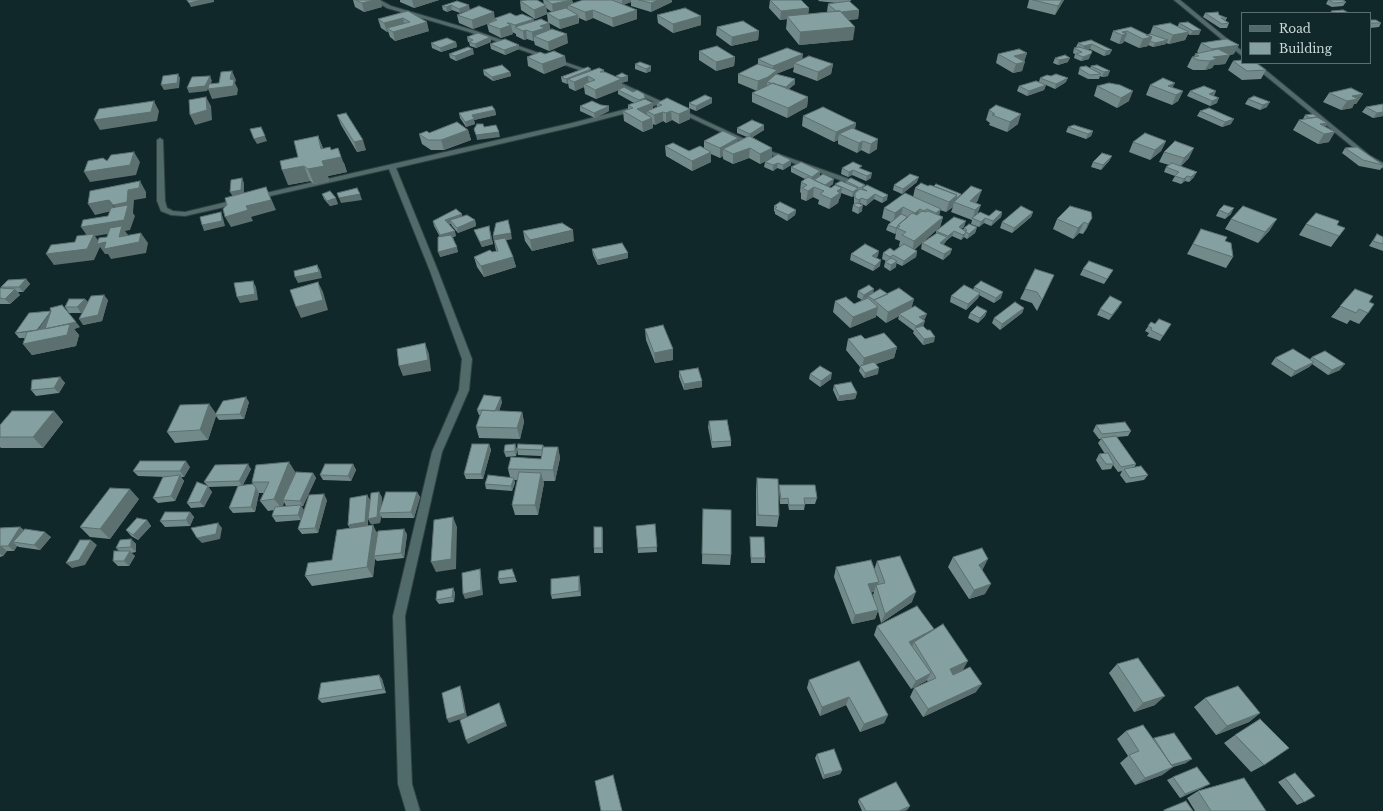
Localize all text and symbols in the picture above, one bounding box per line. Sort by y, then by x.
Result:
legend [1241,12,1371,64]
text: Road [1279,21,1311,36]
text: Building [1279,41,1332,56]

